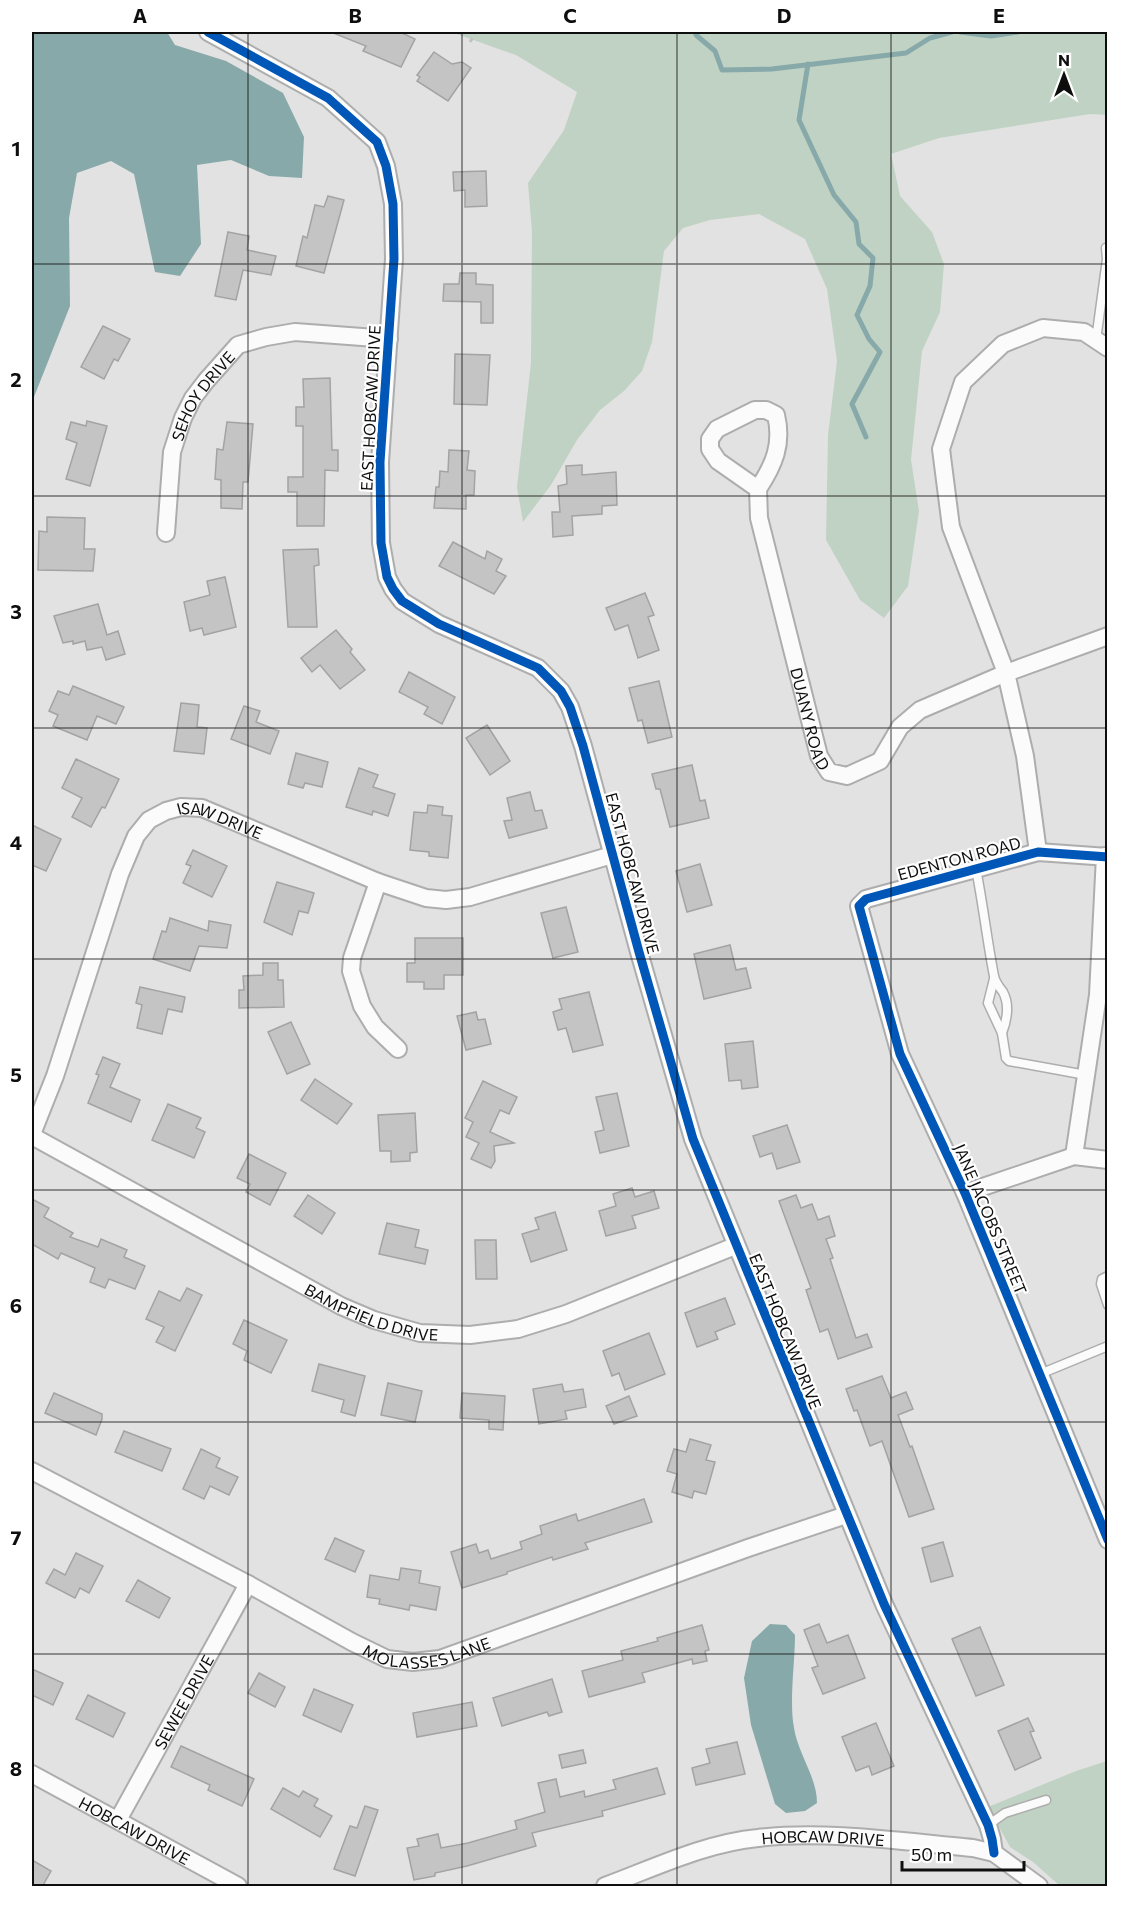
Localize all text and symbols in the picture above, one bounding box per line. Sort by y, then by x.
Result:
text: A [133,3,147,27]
text: B [348,3,362,27]
text: C [563,3,577,27]
text: D [777,3,791,27]
text: E [993,3,1005,27]
north arrow [1034,45,1094,105]
text: N [1058,50,1070,69]
text: 1 [11,136,21,160]
street label: EAST HOBCAW DRIVE [356,325,384,491]
street label: SEHOY DRIVE [167,347,238,443]
text: 2 [10,367,22,391]
text: 3 [10,599,22,623]
street label: DUANY ROAD [788,665,835,773]
street label: EAST HOBCAW DRIVE [602,790,664,956]
street label: ISAW DRIVE [174,798,266,842]
text: 4 [10,830,22,854]
street label: EDENTON ROAD [895,832,1023,884]
text: 5 [10,1062,22,1086]
street label: JANE JACOBS STREET [951,1141,1031,1297]
street label: EAST HOBCAW DRIVE [746,1250,826,1412]
street label: BAMPFIELD DRIVE [302,1279,439,1343]
text: 6 [10,1293,22,1317]
text: 7 [11,1525,22,1549]
street label: MOLASSES LANE [360,1632,492,1672]
street label: SEWEE DRIVE [150,1651,217,1752]
text: 8 [10,1756,22,1780]
street label: HOBCAW DRIVE [76,1792,193,1868]
street label: HOBCAW DRIVE [761,1826,885,1849]
scale bar [902,1834,1024,1872]
text: 50 m [911,1843,952,1865]

